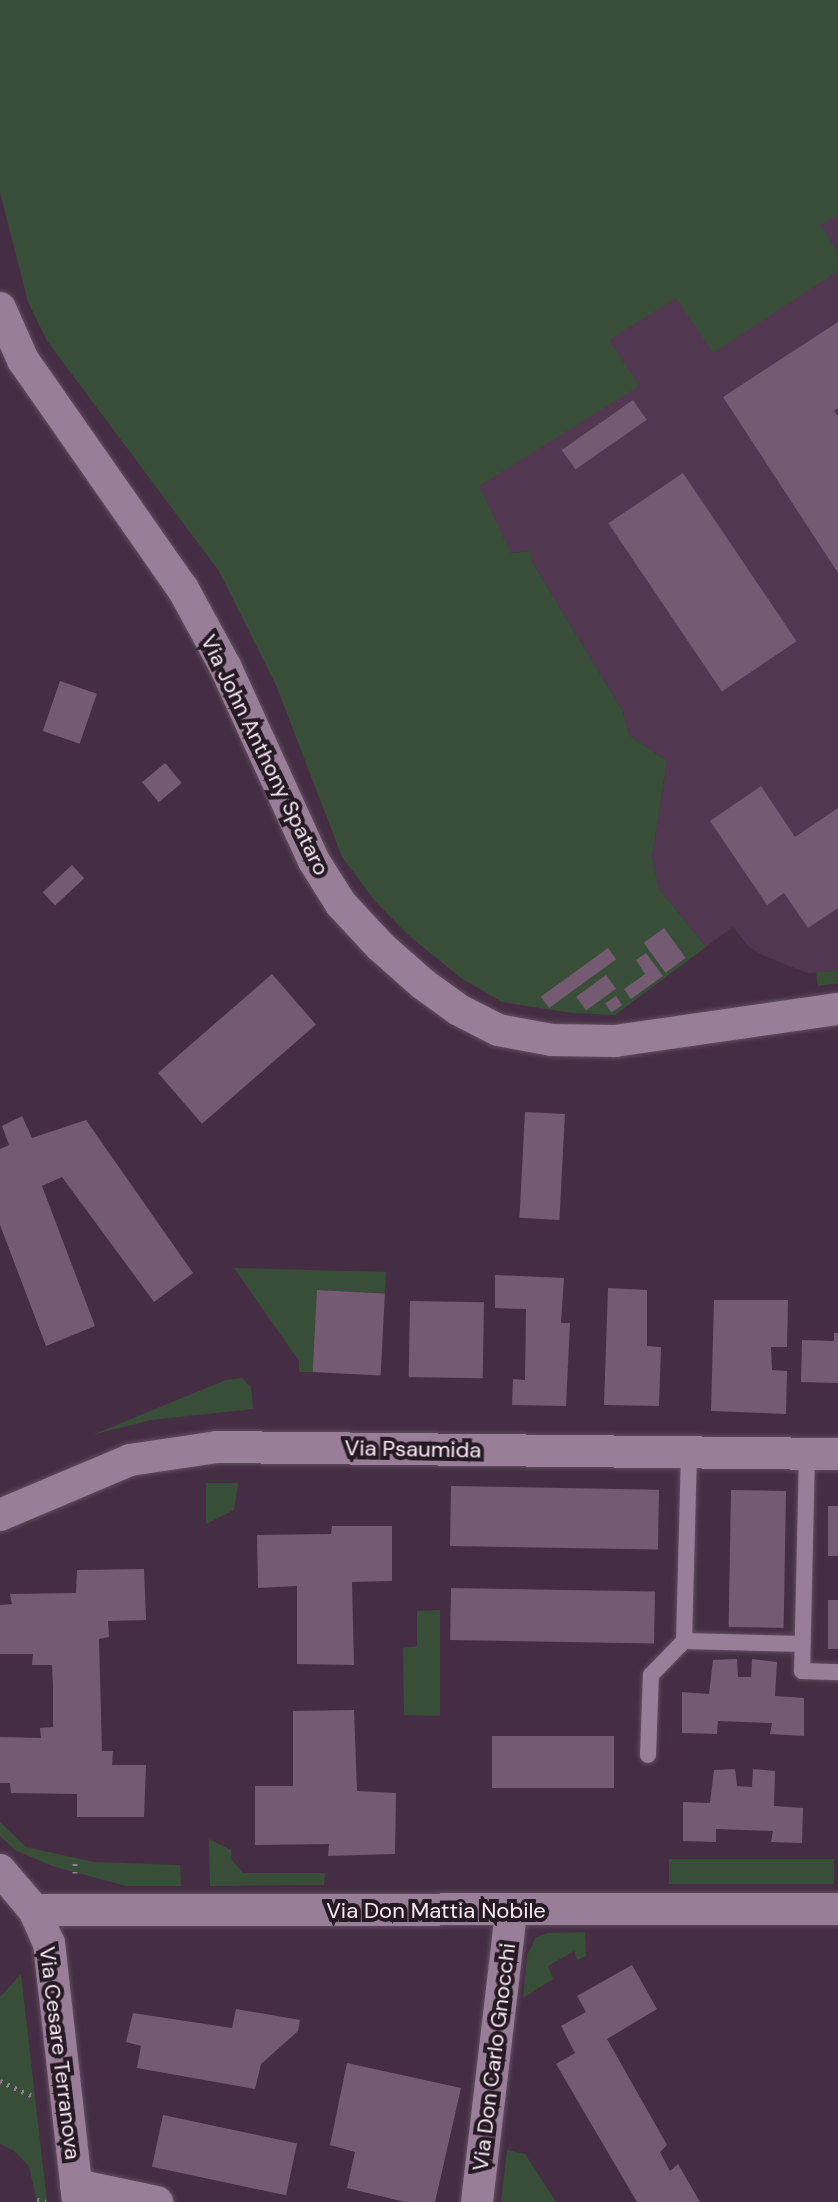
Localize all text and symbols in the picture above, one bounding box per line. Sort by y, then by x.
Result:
street label: Via John Anthony Spataro [195,630,335,880]
street label: Via Psaumida [344,1435,482,1463]
street label: Via Don Mattia Nobile [326,1898,546,1924]
street label: Via Don Carlo Gnocchi [467,1941,521,2173]
street label: Via Cesare Terranova [34,1945,86,2161]

